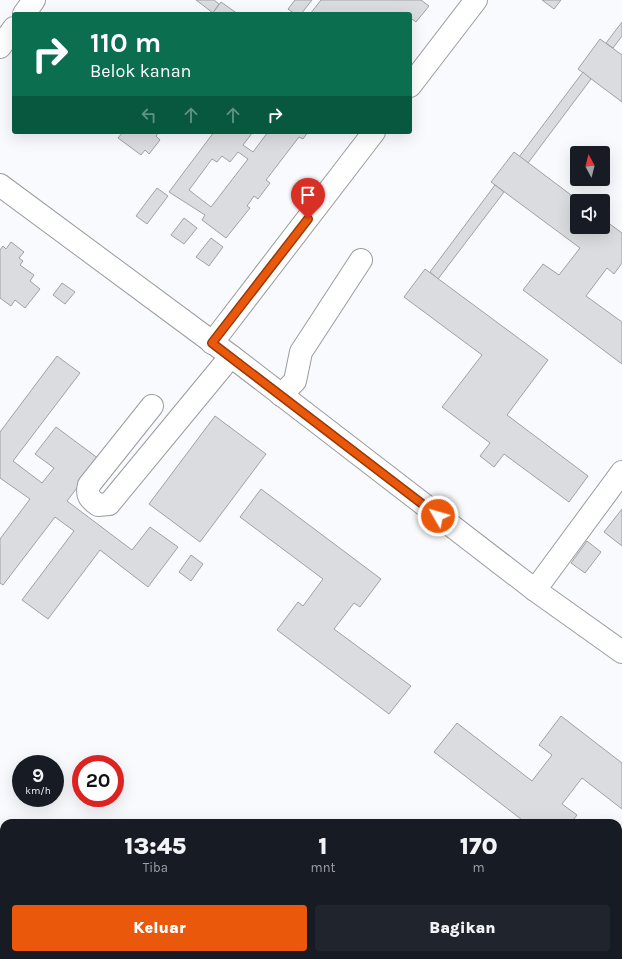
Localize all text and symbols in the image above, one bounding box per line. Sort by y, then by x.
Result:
text: 110 m [90,26,161,59]
icon: right [24,28,76,80]
text: Belok kanan [90,60,191,82]
icon: left [138,104,160,126]
icon: ahead [180,104,202,126]
icon: ahead [222,104,244,126]
icon: right [264,104,286,126]
north arrow [570,146,610,186]
map controls [570,146,610,234]
pin [291,178,325,219]
icon: arrive [297,184,319,206]
button: sound [570,194,610,234]
position arrow [417,495,459,537]
speed limit sign: 20 [72,755,124,807]
text: 9 [32,764,44,787]
text: km/h [25,785,51,797]
text: 13:45 [124,832,186,860]
text: 1 [318,832,328,860]
text: 170 [460,832,498,860]
text: Tiba [143,860,168,875]
text: mnt [311,860,335,875]
text: m [473,860,485,875]
button: Keluar [12,905,307,951]
button: Bagikan [315,905,610,951]

